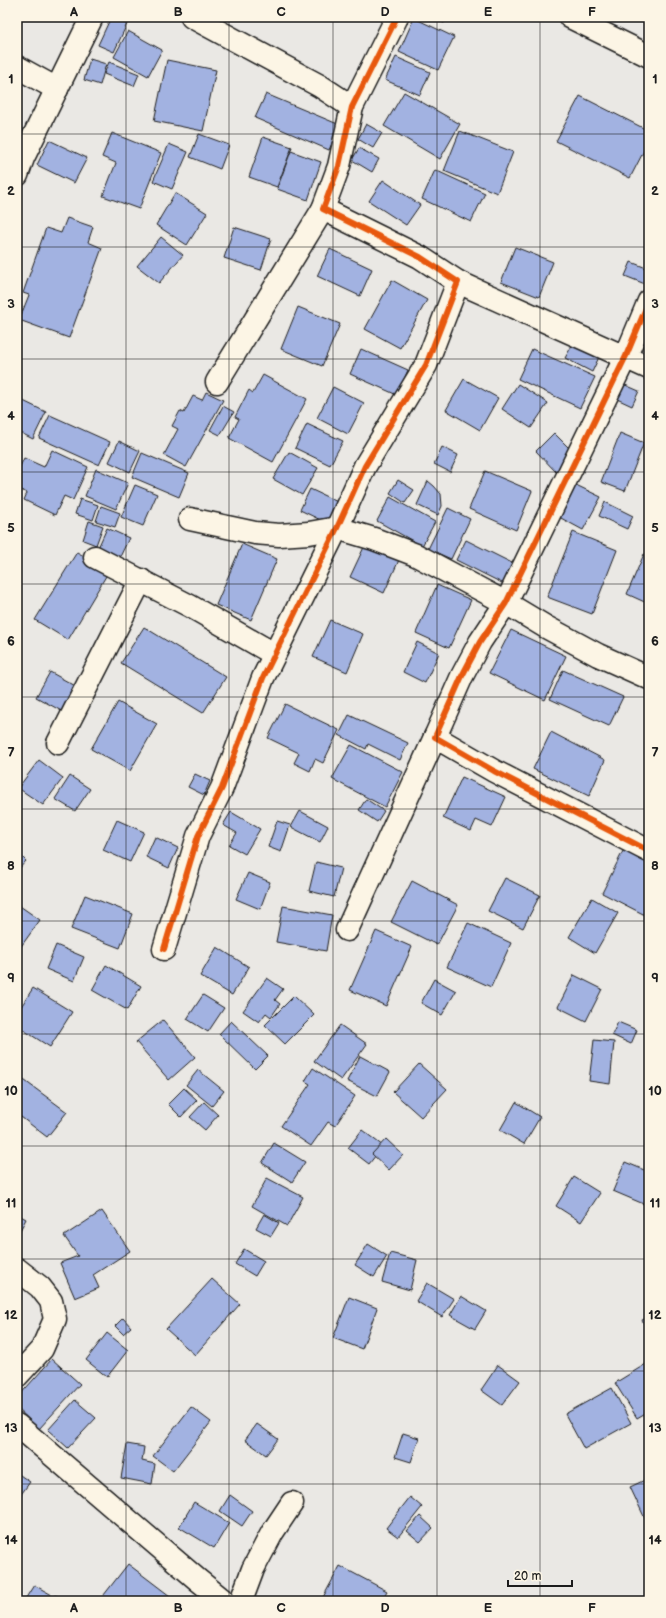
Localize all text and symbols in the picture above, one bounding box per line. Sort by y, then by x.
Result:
text: A [69,4,78,20]
text: B [173,4,183,20]
text: C [276,4,286,20]
text: D [380,4,390,20]
text: E [484,4,493,20]
text: F [588,4,596,20]
text: 1 [8,71,14,87]
text: 1 [652,71,658,87]
text: 2 [7,183,15,199]
text: 2 [651,183,659,199]
text: 3 [7,296,15,312]
text: 3 [651,296,659,312]
text: 4 [7,408,15,424]
text: 4 [651,408,659,424]
text: 5 [7,520,15,536]
text: 5 [651,520,659,536]
text: 6 [7,633,15,649]
text: 6 [651,633,659,649]
text: 7 [7,745,15,761]
text: 7 [651,745,659,761]
text: 8 [7,858,15,874]
text: 8 [651,858,659,874]
text: 9 [7,970,15,986]
text: 9 [651,970,659,986]
text: 10 [4,1083,18,1099]
text: 10 [648,1083,662,1099]
text: 11 [6,1195,16,1211]
text: 11 [650,1195,660,1211]
text: 12 [4,1307,18,1323]
text: 12 [648,1307,662,1323]
text: 13 [4,1420,18,1436]
text: 13 [648,1420,662,1436]
text: 14 [4,1532,18,1548]
text: 14 [648,1532,662,1548]
scale bar [508,1562,572,1588]
text: 20 m [514,1569,541,1584]
text: A [69,1600,78,1616]
text: B [173,1600,183,1616]
text: C [276,1600,286,1616]
text: D [380,1600,390,1616]
text: E [484,1600,493,1616]
text: F [588,1600,596,1616]

